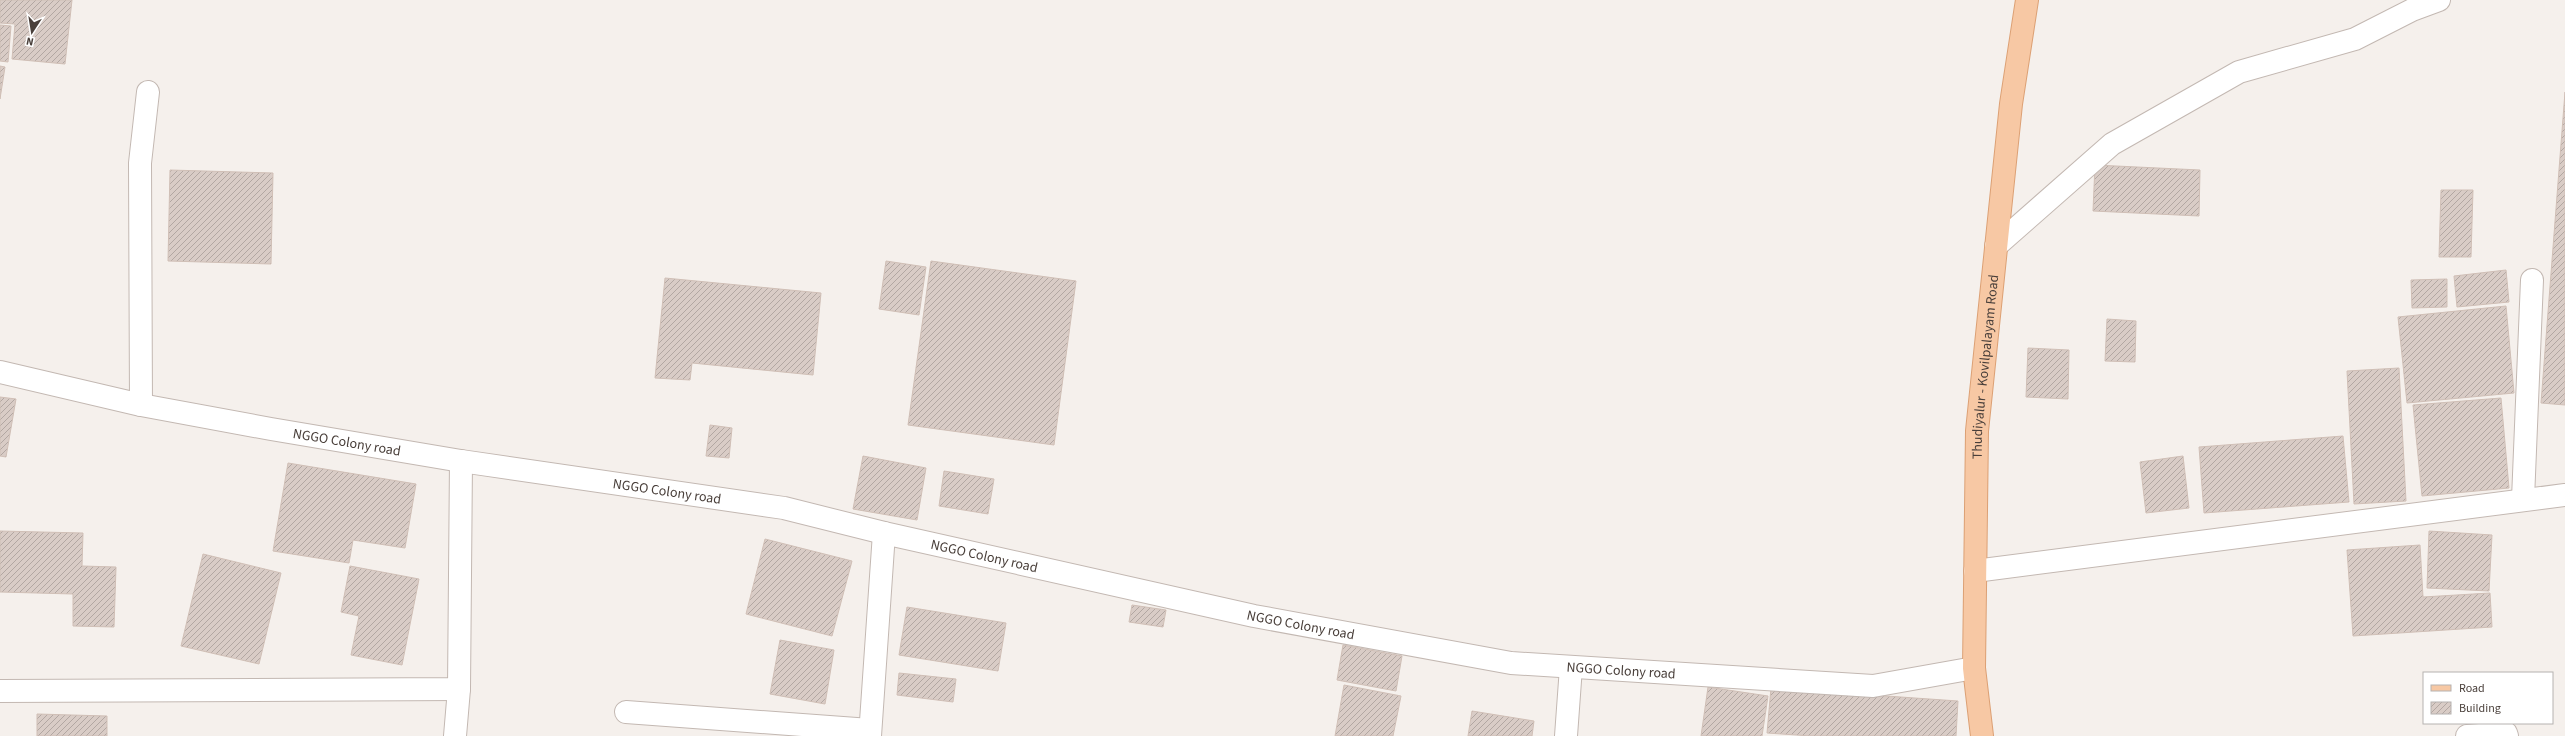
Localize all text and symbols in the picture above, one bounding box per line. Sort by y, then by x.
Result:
north arrow [12,12,52,52]
text: N [25,33,35,49]
street label: Thudiyalur - Kovilpalayam Road [1968,274,2004,459]
street label: NGGO Colony road [291,424,402,462]
street label: NGGO Colony road [612,474,722,510]
street label: NGGO Colony road [929,535,1040,578]
street label: NGGO Colony road [1245,606,1356,645]
street label: NGGO Colony road [1566,658,1676,684]
legend [2423,672,2553,724]
text: Road [2459,680,2485,697]
text: Building [2459,700,2501,717]

